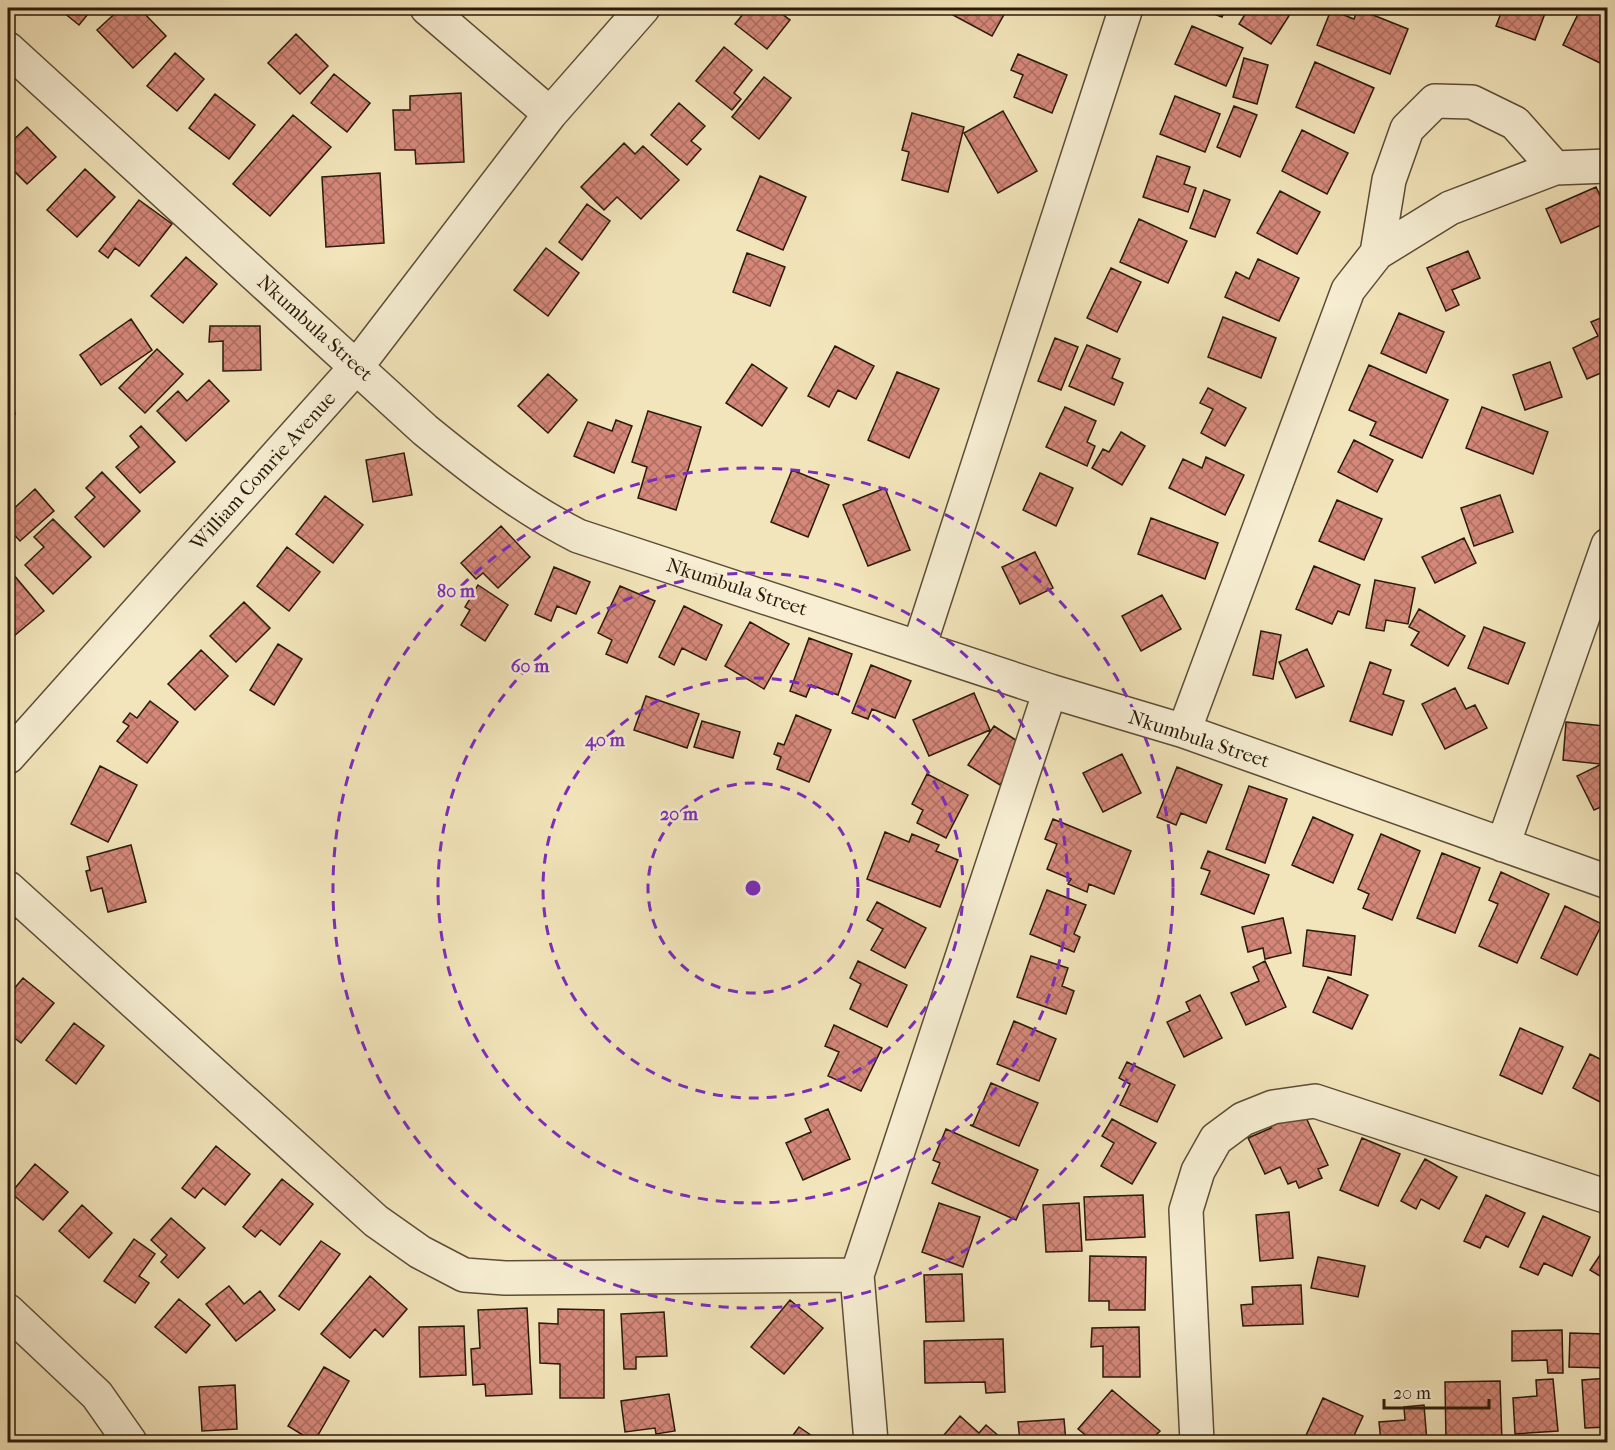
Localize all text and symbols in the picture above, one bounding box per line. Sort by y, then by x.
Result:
street label: Nkumbula Street [253,270,377,386]
street label: William Comrie Avenue [185,387,340,556]
street label: Nkumbula Street [664,553,810,621]
text: 80 m [437,581,476,602]
text: 60 m [511,656,550,677]
street label: Nkumbula Street [1126,705,1272,773]
text: 40 m [584,730,626,751]
text: 20 m [660,804,699,825]
centre of rings [743,878,763,898]
scale bar [1384,1372,1489,1410]
text: 20 m [1393,1383,1431,1404]

